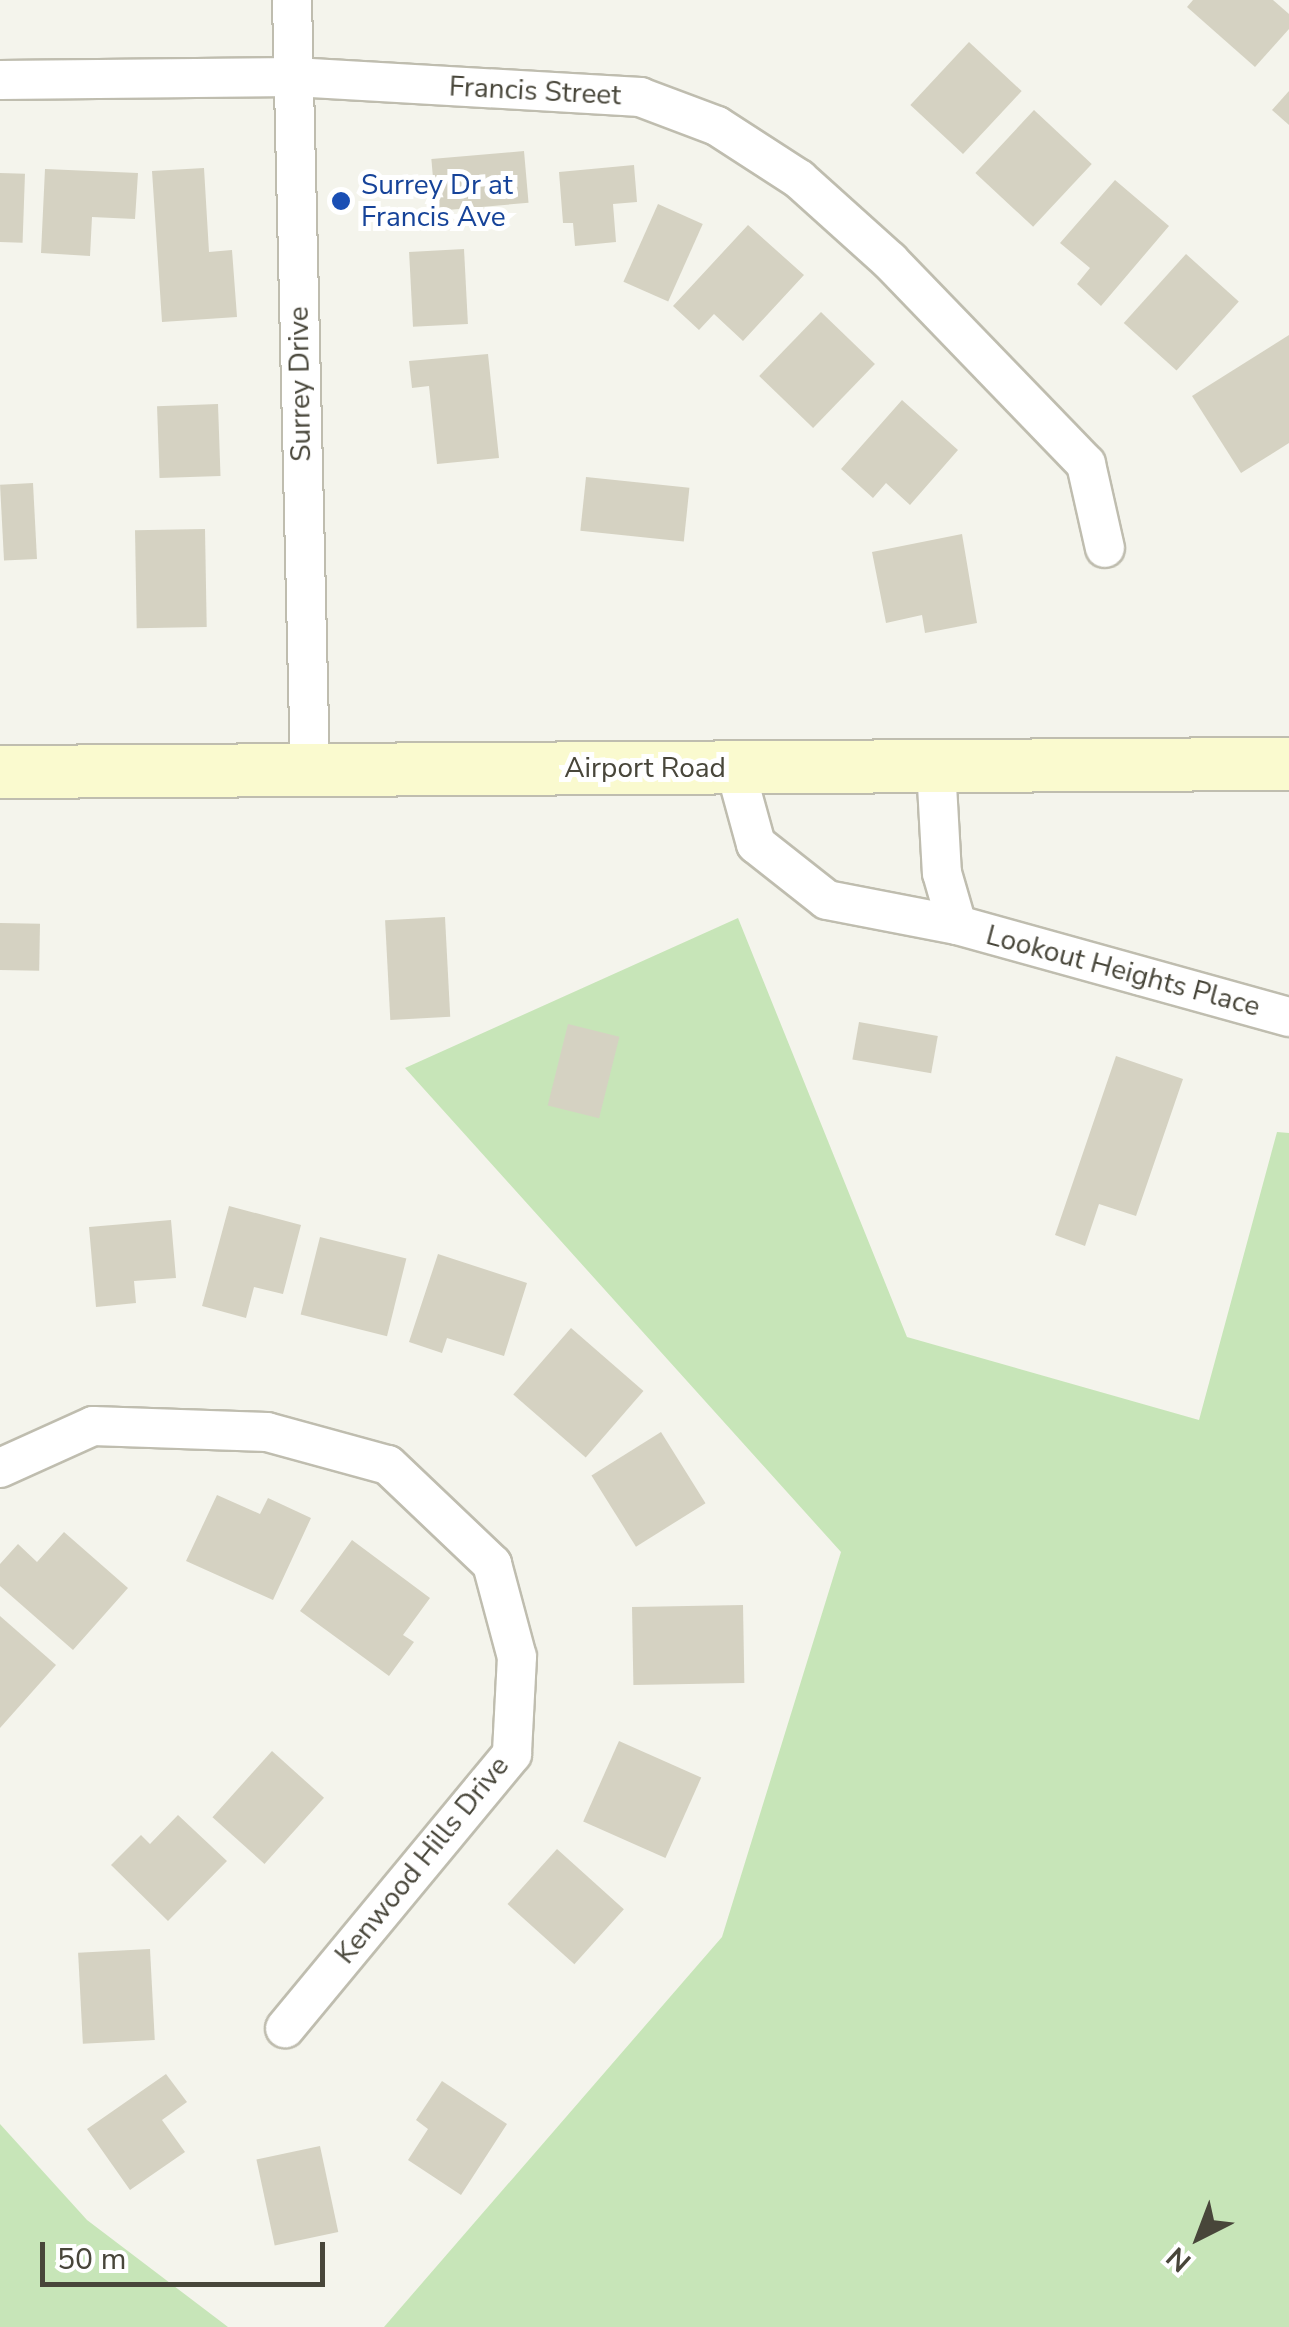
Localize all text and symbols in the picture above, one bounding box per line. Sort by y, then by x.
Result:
street label: Francis Street [448,70,622,112]
place label: Surrey Dr at Francis Ave [361,168,513,234]
marker: Surrey Dr at Francis Ave [330,190,352,212]
street label: Surrey Drive [282,306,318,462]
street label: Airport Road [564,751,726,785]
street label: Lookout Heights Place [982,918,1264,1024]
street label: Kenwood Hills Drive [328,1750,516,1970]
north arrow [1149,2187,1249,2287]
scale bar [45,2222,330,2284]
text: N [1158,2238,1199,2280]
text: 50 m [57,2239,126,2280]

